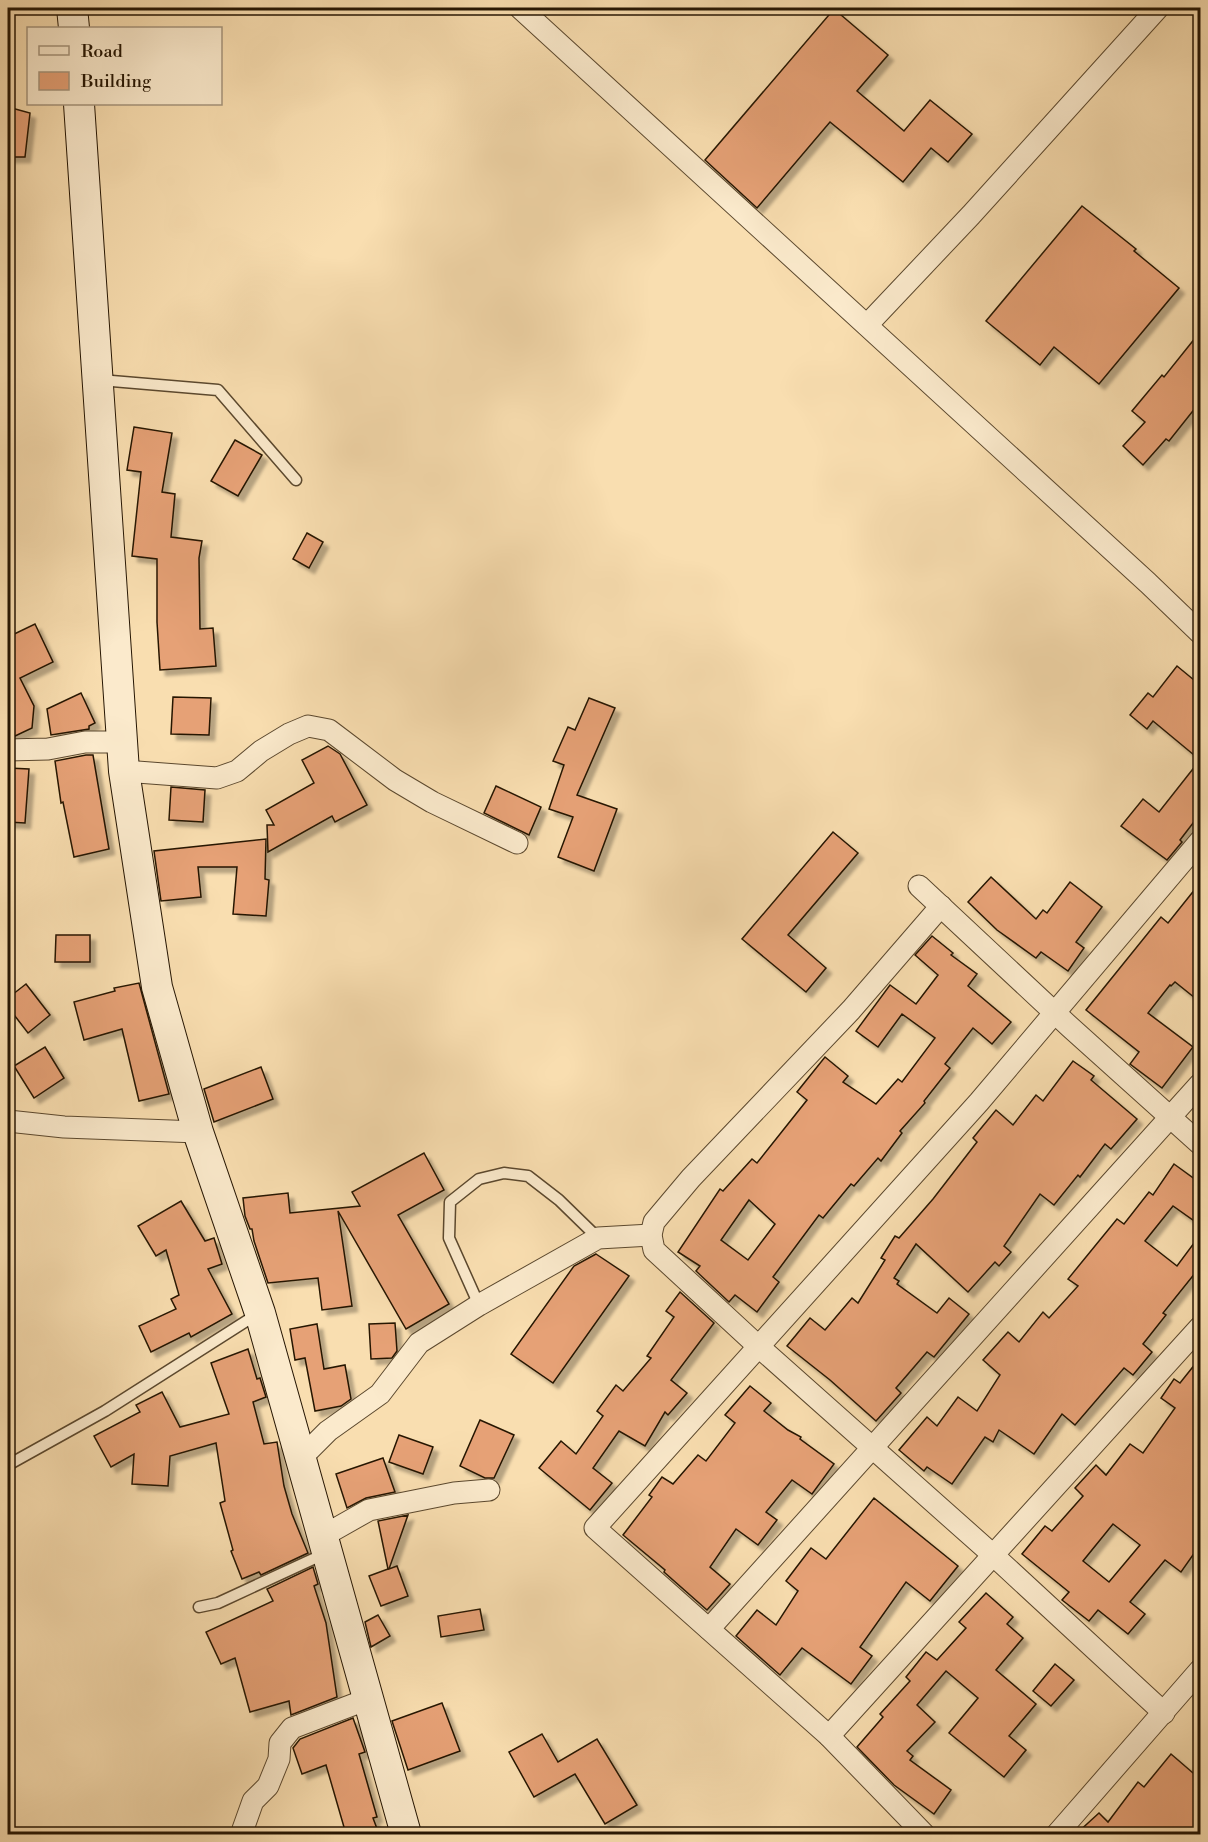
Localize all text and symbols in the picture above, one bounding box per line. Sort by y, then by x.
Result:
legend [27,27,222,105]
text: Road [81,40,124,63]
text: Building [80,70,152,93]

